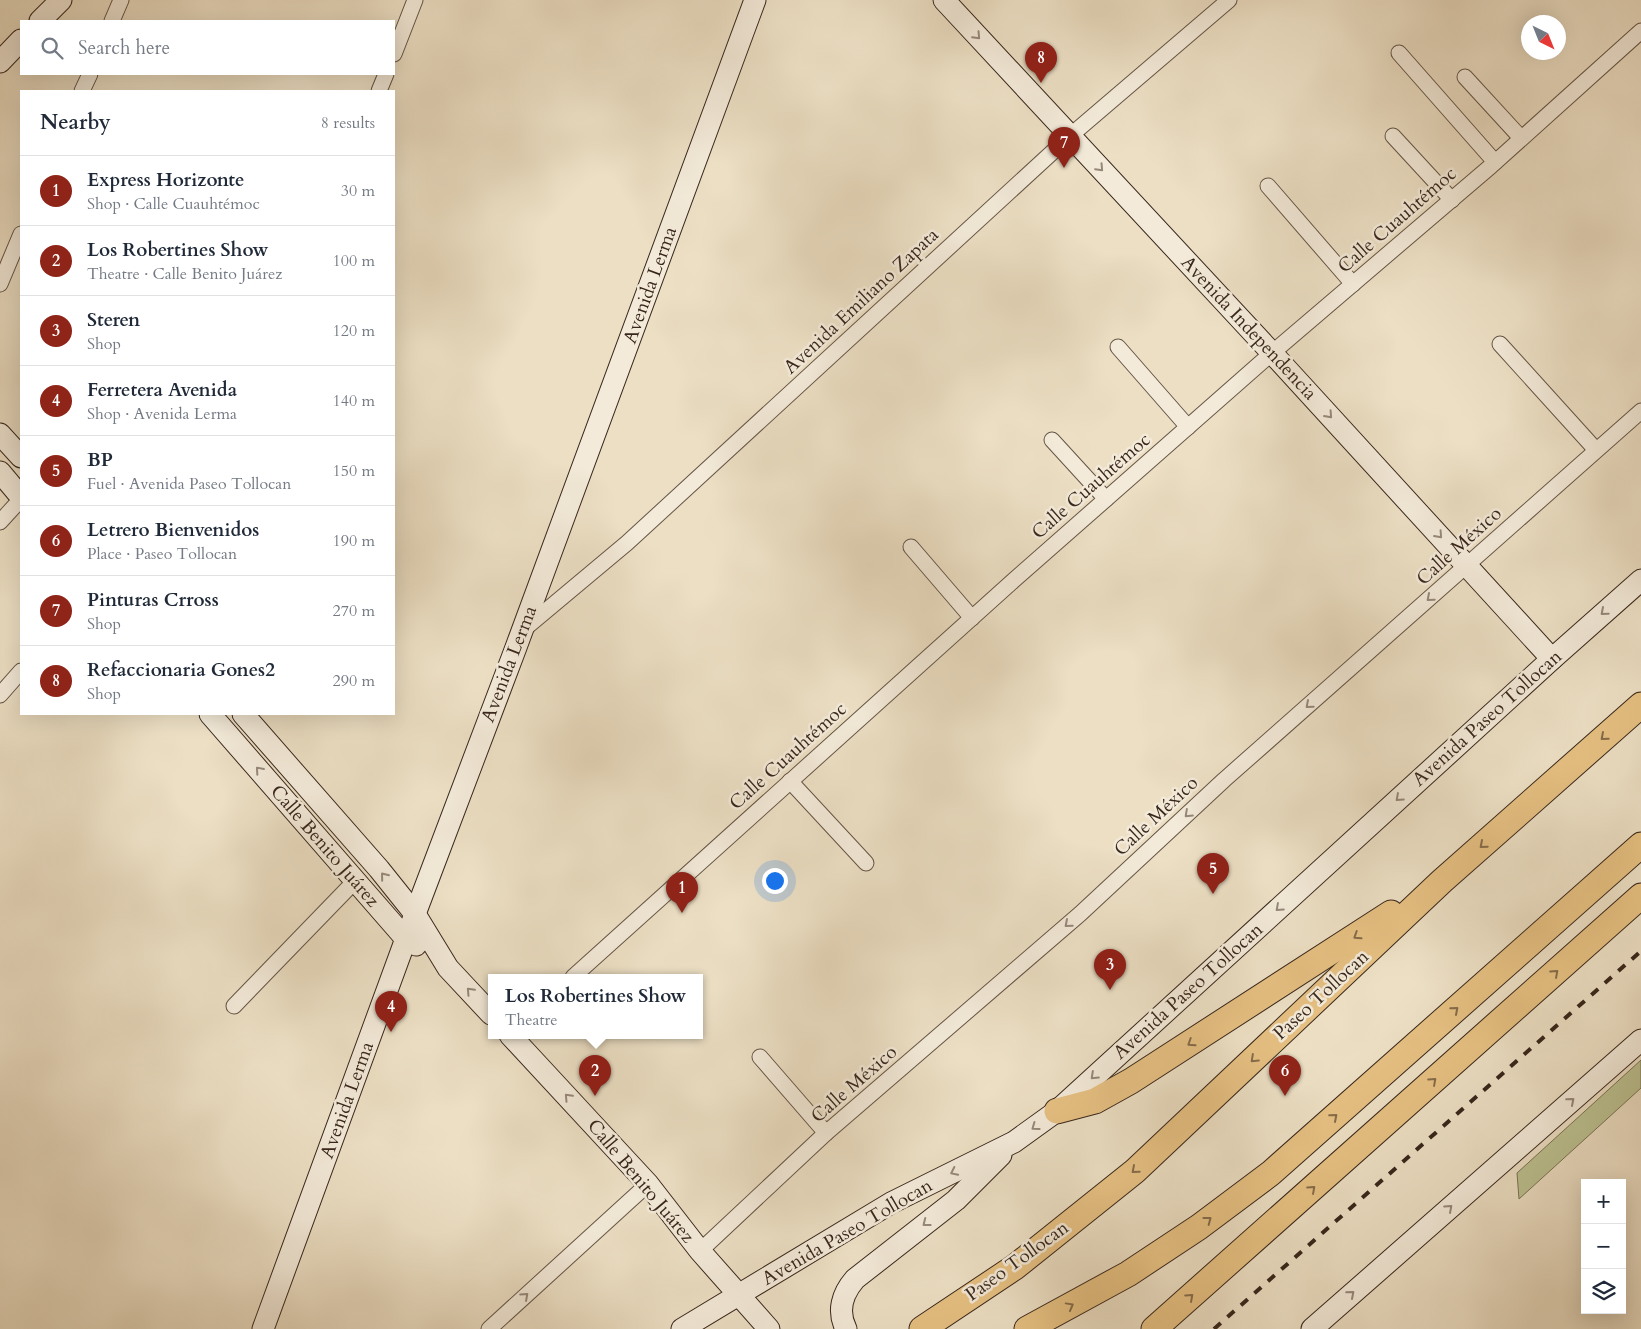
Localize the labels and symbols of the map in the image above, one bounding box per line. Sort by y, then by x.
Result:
north arrow [1521,15,1566,60]
one-way arrow [971,30,980,39]
pin: 8 [1025,42,1057,83]
pin: 7 [1048,127,1080,168]
street label: Calle Cuauhtémoc [1332,161,1462,279]
one-way arrow [1094,162,1103,171]
street label: Avenida Emiliano Zapata [778,222,944,380]
street label: Avenida Lerma [617,223,683,347]
street label: Avenida Independencia [1175,250,1323,406]
one-way arrow [1324,410,1333,419]
street label: Calle Cuauhtémoc [1026,427,1156,545]
street label: Calle México [1411,501,1507,591]
one-way arrow [1433,529,1442,538]
one-way arrow [1427,592,1436,601]
street label: Avenida Lerma [475,602,543,726]
one-way arrow [1601,607,1610,616]
street label: Avenida Paseo Tollocan [1407,644,1568,792]
street label: Calle Cuauhtémoc [724,696,853,816]
one-way arrow [1305,700,1314,709]
one-way arrow [1601,731,1610,740]
one-way arrow [256,767,265,776]
street label: Calle México [1108,770,1204,862]
street label: Calle Benito Juárez [265,779,386,913]
one-way arrow [1396,792,1405,801]
one-way arrow [1184,808,1193,817]
one-way arrow [1479,839,1488,848]
pin: 5 [1197,853,1229,894]
your location [762,868,788,894]
pin: 1 [666,872,698,913]
one-way arrow [381,873,390,882]
one-way arrow [1276,902,1285,911]
street label: Avenida Paseo Tollocan [1108,917,1269,1065]
one-way arrow [1065,918,1074,927]
one-way arrow [1353,929,1362,939]
street label: Paseo Tollocan [1268,944,1374,1046]
pin: 3 [1094,949,1126,990]
one-way arrow [1549,969,1558,978]
one-way arrow [467,988,476,997]
pin: 4 [375,991,407,1032]
one-way arrow [1450,1006,1459,1015]
one-way arrow [1187,1036,1196,1046]
street label: Avenida Lerma [314,1038,380,1162]
street label: Calle México [805,1039,903,1129]
one-way arrow [1250,1053,1259,1062]
pin: 2 [579,1055,611,1096]
pin: 6 [1269,1055,1301,1096]
one-way arrow [1091,1070,1100,1079]
one-way arrow [1428,1077,1437,1086]
one-way arrow [565,1093,574,1102]
one-way arrow [1566,1097,1575,1106]
street label: Calle Benito Juárez [581,1114,701,1249]
one-way arrow [1328,1114,1337,1123]
one-way arrow [1032,1121,1041,1129]
one-way arrow [1132,1164,1141,1173]
one-way arrow [950,1165,959,1176]
street label: Avenida Paseo Tollocan [757,1172,937,1291]
one-way arrow [1306,1185,1315,1194]
one-way arrow [1444,1204,1453,1213]
street label: Paseo Tollocan [960,1215,1074,1307]
one-way arrow [923,1217,932,1225]
one-way arrow [1202,1218,1211,1226]
one-way arrow [1346,1291,1355,1300]
one-way arrow [519,1293,528,1302]
one-way arrow [1185,1293,1194,1302]
one-way arrow [1065,1302,1074,1312]

